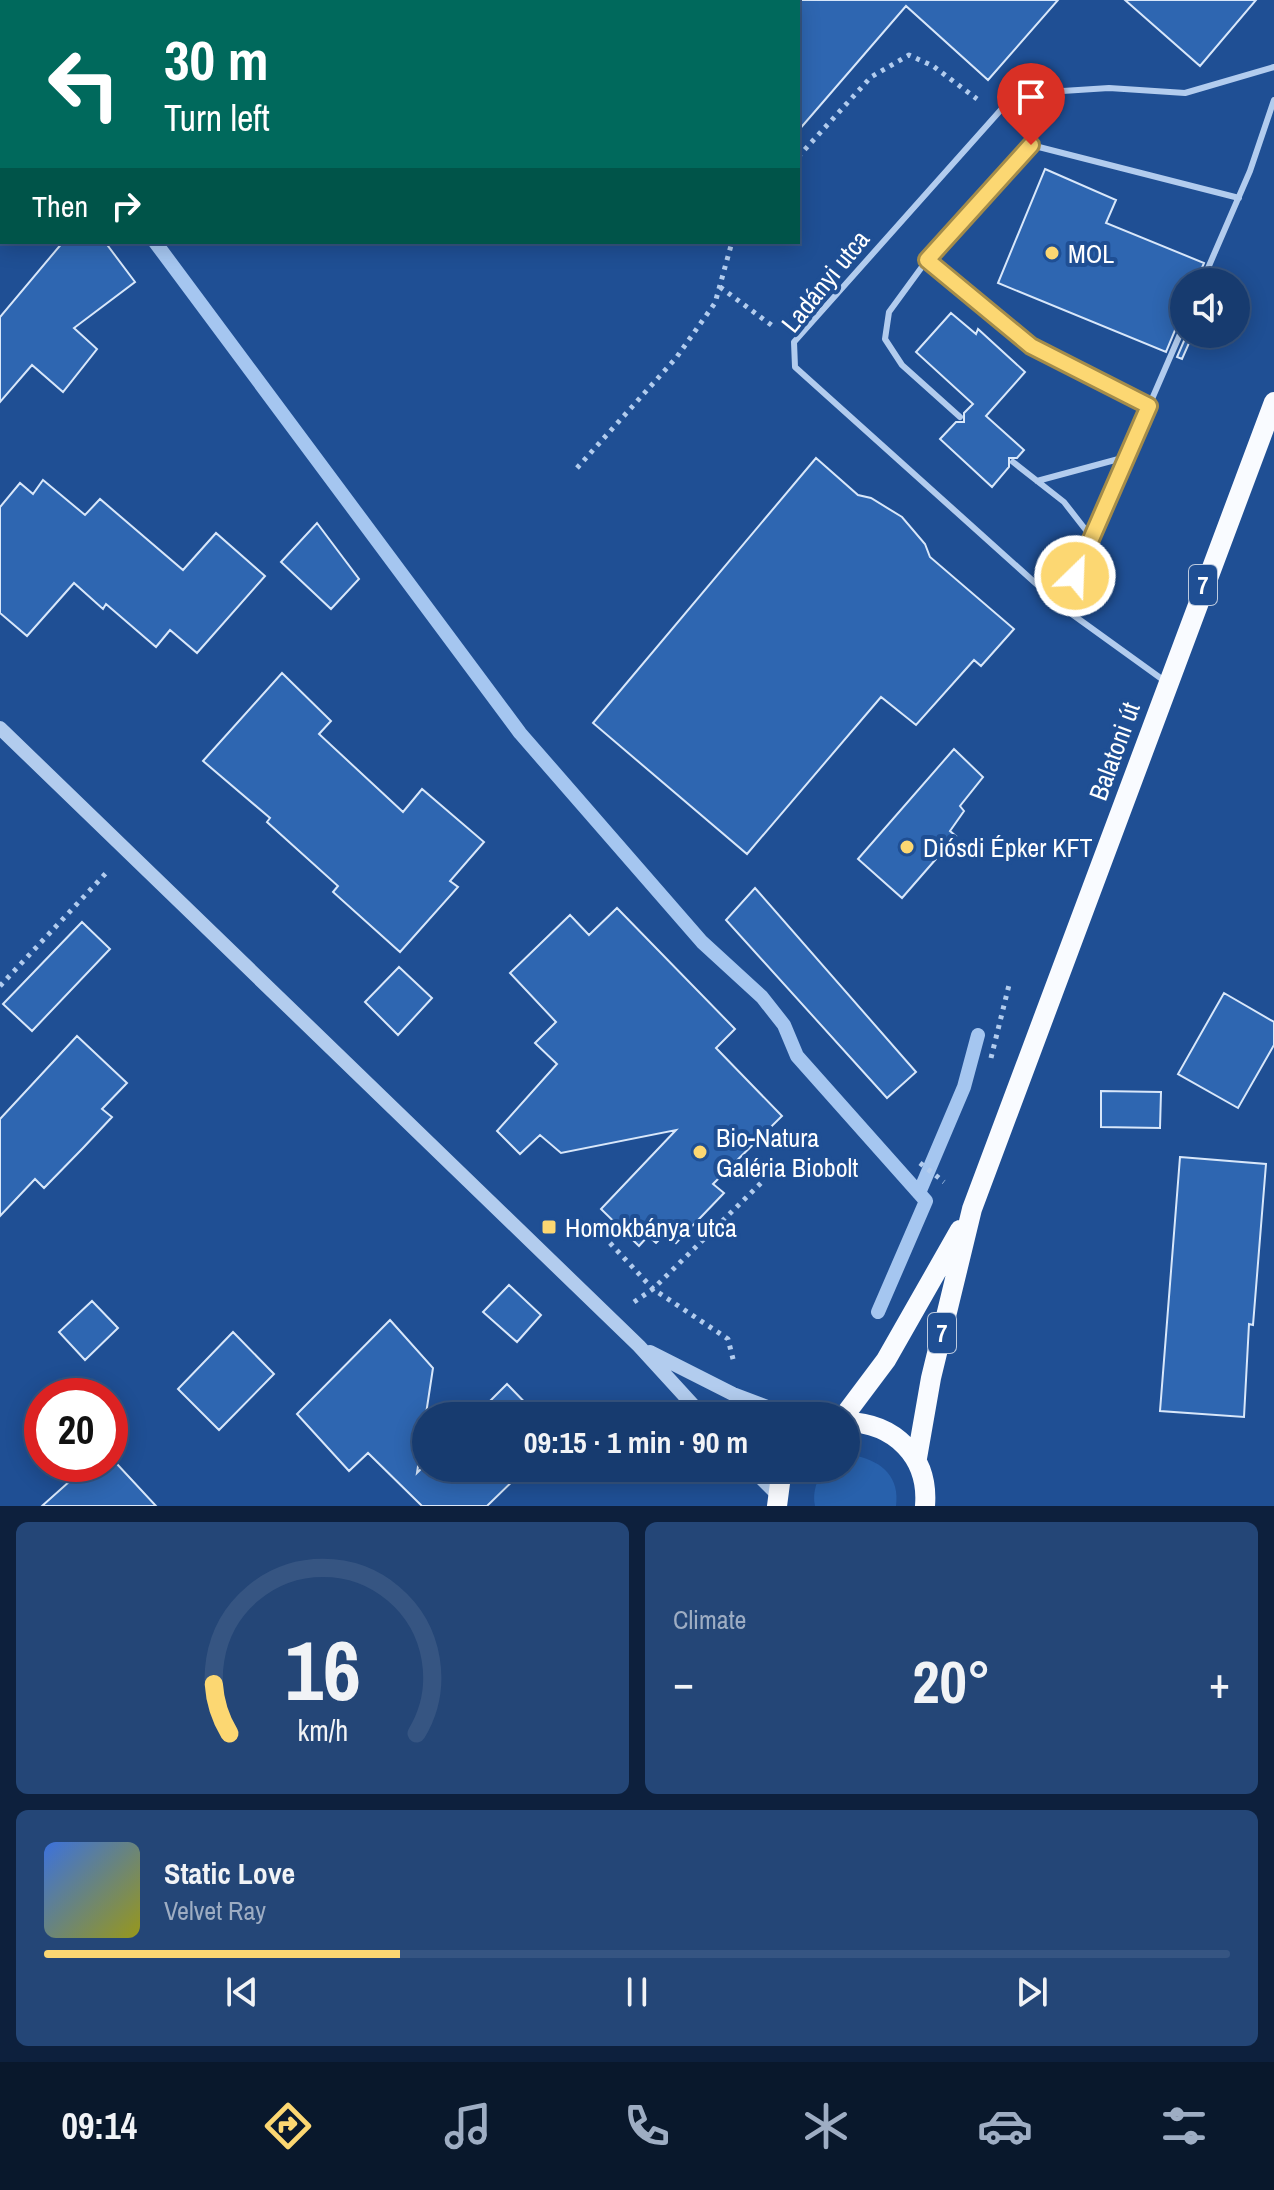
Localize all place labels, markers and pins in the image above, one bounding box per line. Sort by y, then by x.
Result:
pin [997,63,1065,145]
place label: MOL [1068,236,1114,271]
marker: MOL [1043,244,1061,262]
place label: Diósdi Épker KFT [923,830,1092,865]
marker: Diósdi Épker KFT [898,838,916,856]
place label: Bio-Natura Galéria Biobolt [716,1120,858,1185]
marker: Bio-Natura Galéria Biobolt [691,1143,709,1161]
place label: Homokbánya utca [565,1210,737,1245]
marker: Homokbánya utca [540,1218,558,1236]

